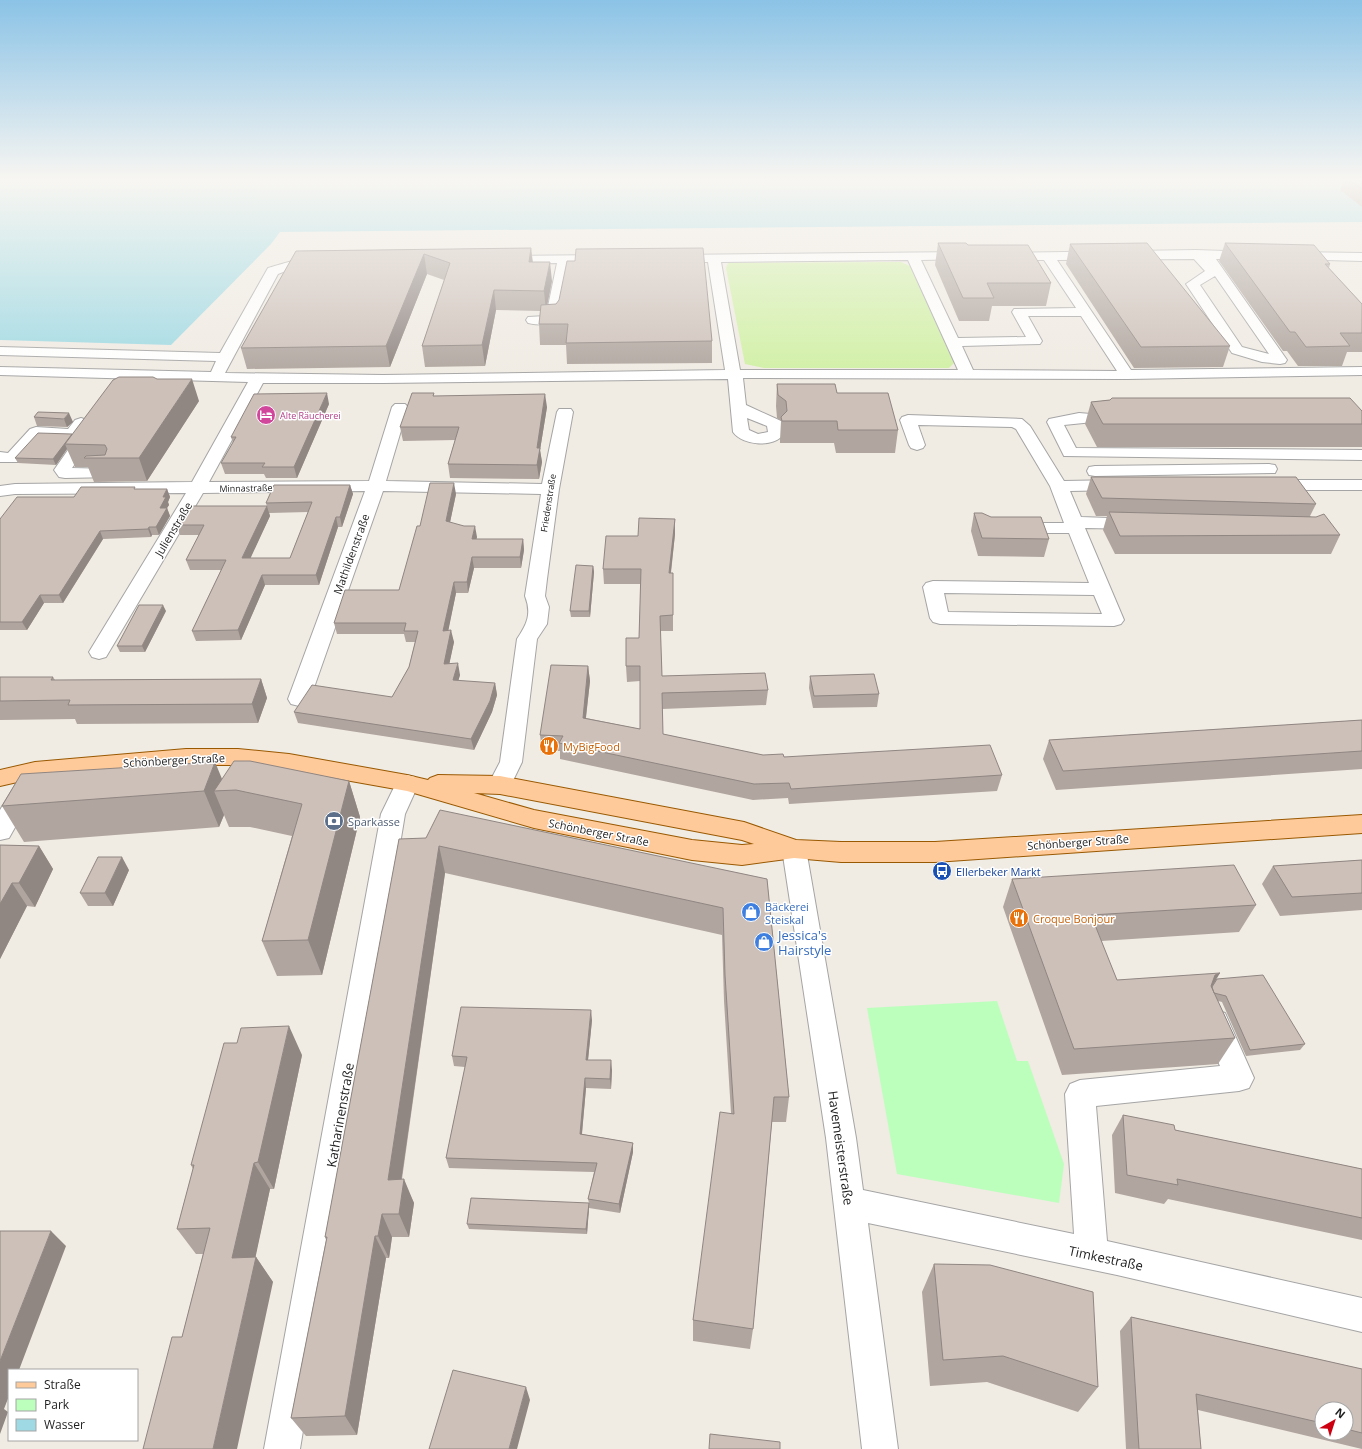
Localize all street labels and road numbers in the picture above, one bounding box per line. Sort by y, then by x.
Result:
street label: Friedenstraße [537,473,559,533]
street label: Minnastraße [219,481,273,495]
street label: Julienstraße [150,499,195,560]
street label: Mathildenstraße [329,512,373,596]
street label: Schönberger Straße [123,750,225,770]
street label: Schönberger Straße [548,815,650,849]
street label: Schönberger Straße [1027,831,1129,853]
street label: Katharinenstraße [322,1061,358,1169]
street label: Havemeisterstraße [824,1090,858,1206]
street label: Timkestraße [1067,1241,1145,1275]

